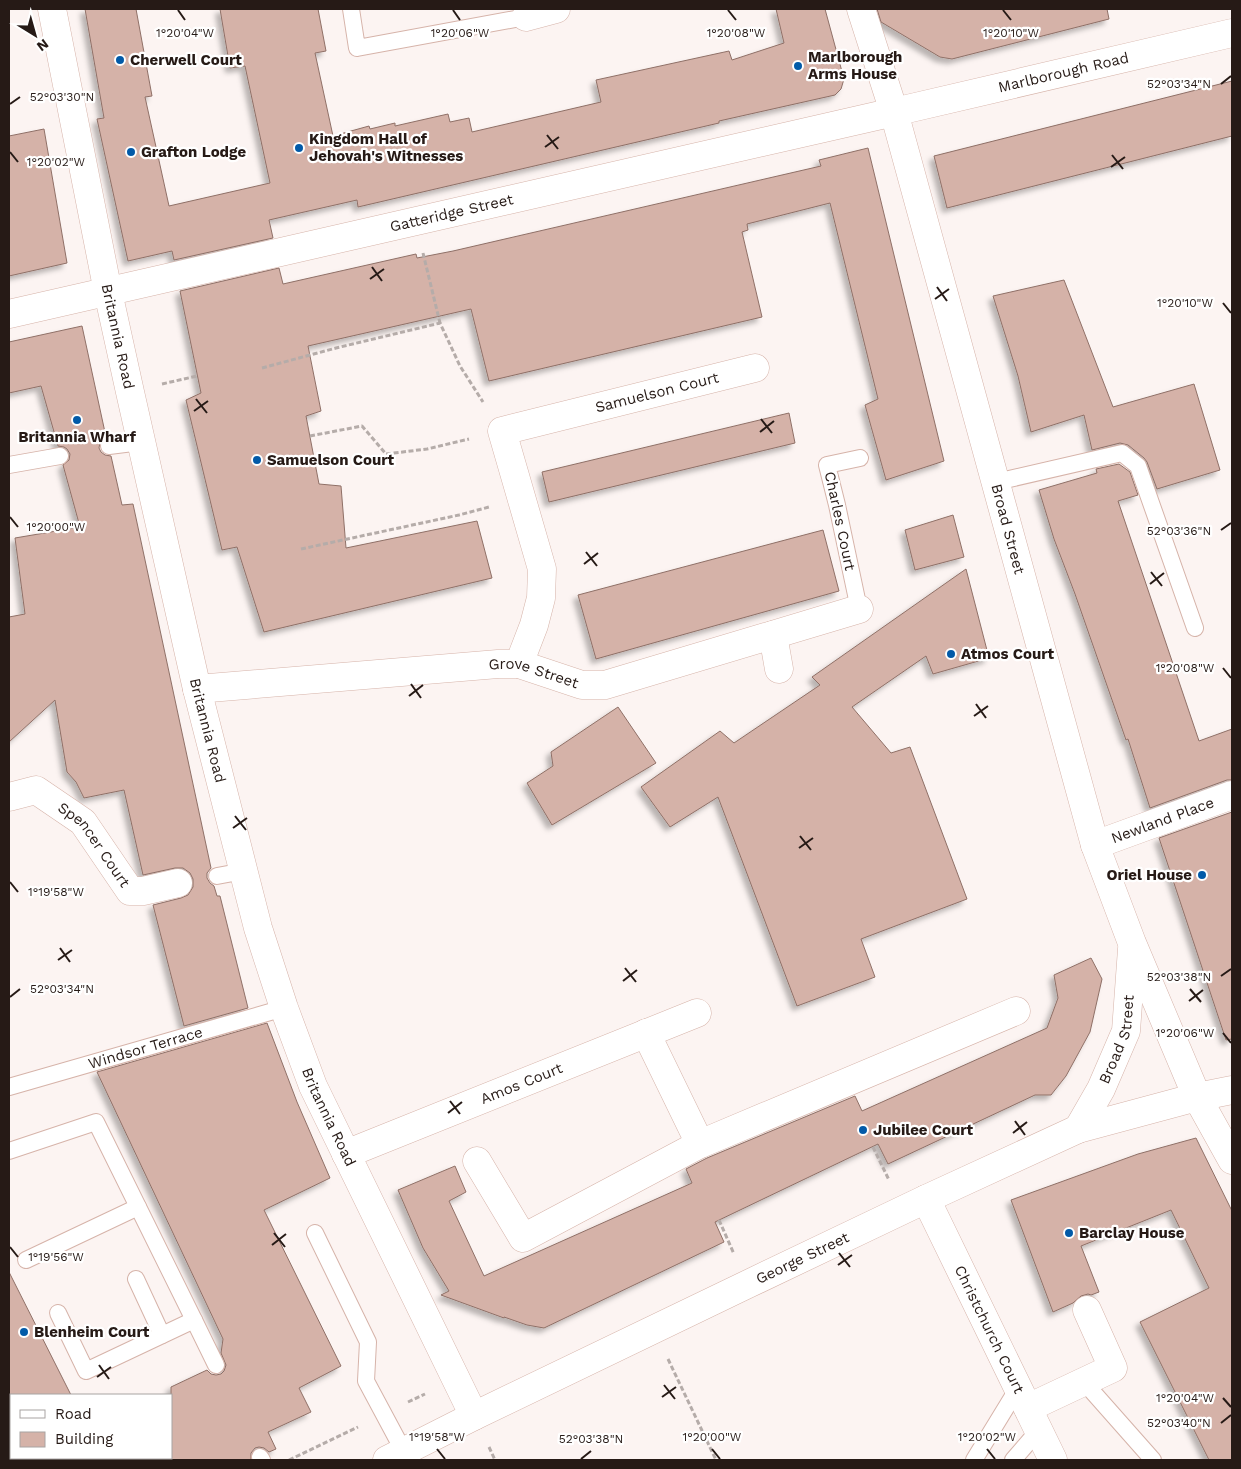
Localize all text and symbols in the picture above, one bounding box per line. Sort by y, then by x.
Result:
north arrow [10,10,60,60]
text: 1°20'04"W [156,26,214,40]
text: 1°20'06"W [431,26,490,40]
text: 1°20'08"W [707,26,766,40]
text: 1°20'10"W [983,26,1039,40]
text: N [34,36,52,55]
place label: Marlborough Arms House [808,48,902,83]
street label: Marlborough Road [996,48,1131,96]
place label: Cherwell Court [130,51,242,69]
marker: Cherwell Court [114,54,126,66]
marker: Marlborough Arms House [792,60,804,72]
text: 52°03'34"N [1147,77,1211,91]
text: 52°03'30"N [30,90,94,104]
place label: Kingdom Hall of Jehovah's Witnesses [309,130,463,165]
marker: Kingdom Hall of Jehovah's Witnesses [293,142,305,154]
place label: Grafton Lodge [141,143,246,161]
marker: Grafton Lodge [125,146,137,158]
text: 1°20'02"W [27,155,86,169]
street label: Gatteridge Street [388,190,516,236]
street label: Britannia Road [98,282,138,391]
text: 1°20'10"W [1157,296,1213,310]
street label: Samuelson Court [593,368,721,416]
marker: Britannia Wharf [71,414,83,426]
place label: Britannia Wharf [18,428,137,446]
place label: Samuelson Court [267,451,395,469]
marker: Samuelson Court [251,454,263,466]
street label: Charles Court [821,470,859,573]
street label: Broad Street [987,482,1029,577]
text: 1°20'00"W [27,520,86,534]
text: 52°03'36"N [1147,524,1211,538]
place label: Atmos Court [961,645,1054,663]
marker: Atmos Court [945,648,957,660]
street label: Grove Street [488,655,582,692]
text: 1°20'08"W [1156,661,1215,675]
street label: Britannia Road [186,676,230,785]
street label: Newland Place [1109,793,1217,847]
street label: Spencer Court [54,799,134,891]
place label: Oriel House [1107,866,1192,884]
marker: Oriel House [1196,869,1208,881]
text: 1°19'58"W [28,885,84,899]
text: 52°03'38"N [1147,970,1211,984]
text: 52°03'34"N [30,982,94,996]
street label: Broad Street [1095,994,1138,1087]
street label: Windsor Terrace [86,1023,205,1073]
text: 1°20'06"W [1156,1026,1215,1040]
street label: Amos Court [478,1059,566,1108]
street label: Britannia Road [298,1065,360,1169]
place label: Jubilee Court [873,1121,974,1139]
marker: Jubilee Court [857,1124,869,1136]
place label: Barclay House [1079,1224,1185,1242]
marker: Barclay House [1063,1227,1075,1239]
street label: George Street [753,1228,853,1288]
text: 1°19'56"W [28,1250,84,1264]
street label: Christchurch Court [951,1262,1029,1397]
place label: Blenheim Court [34,1323,150,1341]
marker: Blenheim Court [18,1326,30,1338]
text: 1°20'04"W [1156,1391,1214,1405]
legend [10,1394,172,1459]
text: Road [55,1405,92,1423]
text: 52°03'40"N [1147,1416,1211,1430]
text: Building [55,1430,113,1448]
text: 1°19'58"W [409,1430,465,1444]
text: 1°20'00"W [683,1430,742,1444]
text: 1°20'02"W [958,1430,1017,1444]
text: 52°03'38"N [559,1432,623,1446]

